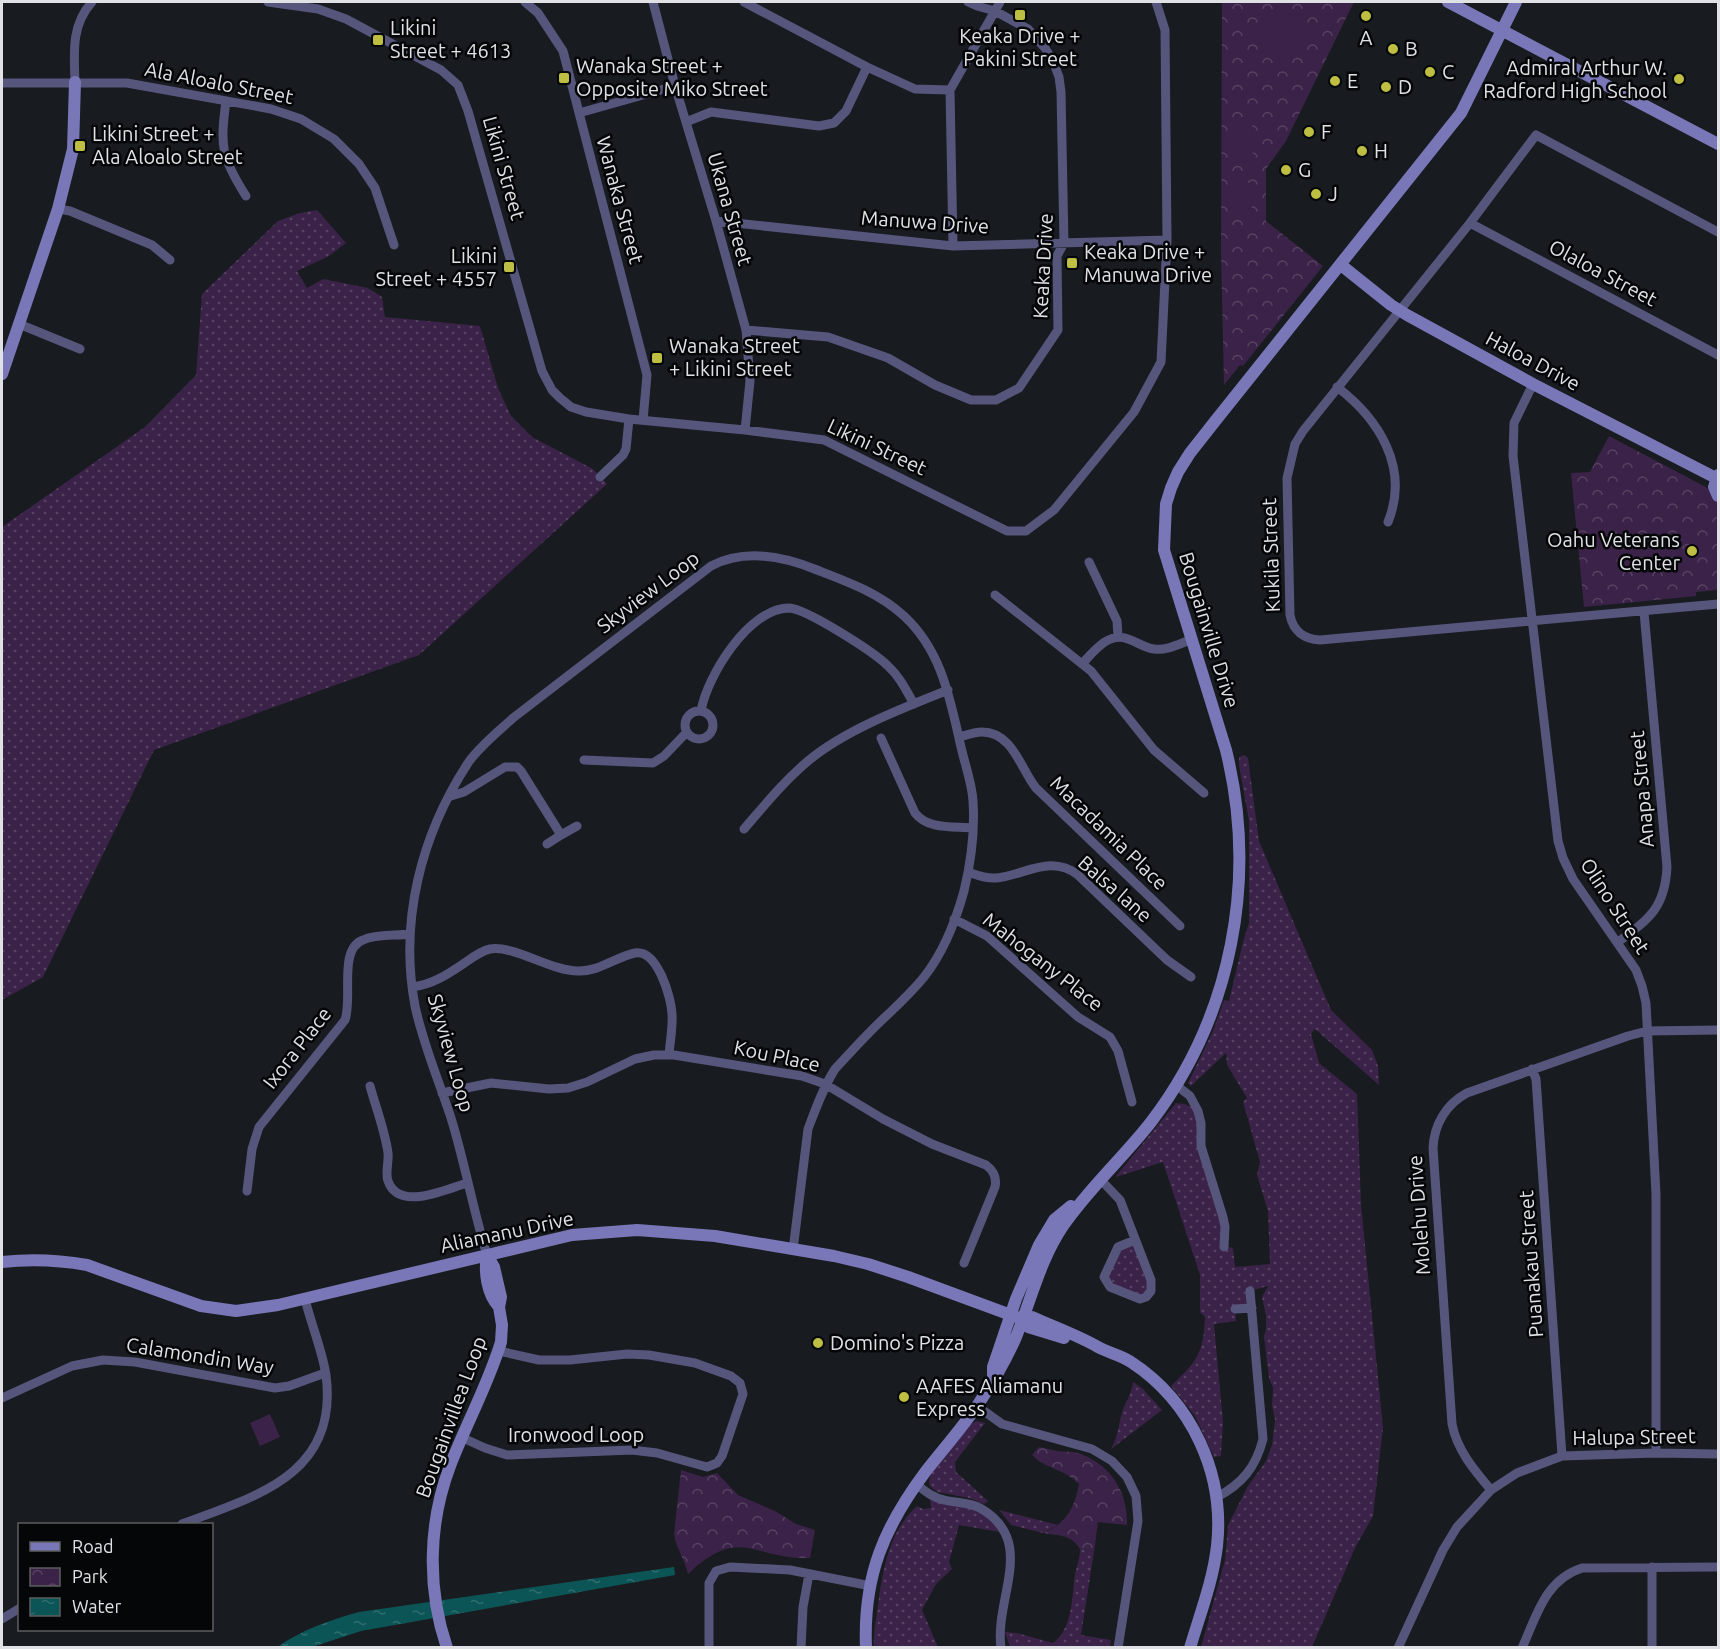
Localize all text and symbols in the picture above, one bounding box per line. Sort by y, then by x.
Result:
marker: Keaka Drive + Pakini Street [1013,8,1027,22]
marker: A [1359,9,1373,23]
place label: Likini Street + 4613 [390,16,511,62]
place label: Keaka Drive + Pakini Street [959,24,1081,70]
place label: A [1360,26,1373,49]
marker: Likini Street + 4613 [371,33,385,47]
place label: B [1405,37,1418,60]
marker: B [1386,42,1400,56]
place label: Wanaka Street + Opposite Miko Street [576,54,768,100]
place label: Admiral Arthur W. Radford High School [1483,56,1667,102]
street label: Ala Aloalo Street [143,57,295,108]
place label: C [1442,60,1454,83]
marker: C [1423,65,1437,79]
place label: E [1347,69,1358,92]
marker: Wanaka Street + Opposite Miko Street [557,71,571,85]
marker: Admiral Arthur W. Radford High School [1672,72,1686,86]
marker: E [1328,74,1342,88]
place label: D [1398,75,1412,98]
marker: D [1379,80,1393,94]
street label: Likini Street [479,113,530,222]
place label: F [1321,120,1332,143]
place label: Likini Street + Ala Aloalo Street [92,122,243,168]
marker: F [1302,125,1316,139]
street label: Wanaka Street [592,134,649,266]
marker: Likini Street + Ala Aloalo Street [73,139,87,153]
place label: H [1374,139,1388,162]
marker: H [1355,144,1369,158]
street label: Ukana Street [703,150,758,268]
place label: G [1298,158,1311,181]
marker: G [1279,163,1293,177]
place label: J [1328,182,1338,205]
marker: J [1309,187,1323,201]
street label: Manuwa Drive [860,206,990,237]
street label: Keaka Drive [1028,213,1057,319]
street label: Olaloa Street [1545,235,1661,311]
place label: Keaka Drive + Manuwa Drive [1084,240,1212,286]
place label: Likini Street + 4557 [376,244,497,290]
marker: Keaka Drive + Manuwa Drive [1065,256,1079,270]
marker: Likini Street + 4557 [502,260,516,274]
street label: Haloa Drive [1482,326,1584,395]
place label: Wanaka Street + Likini Street [669,334,800,380]
marker: Wanaka Street + Likini Street [650,351,664,365]
street label: Likini Street [824,414,931,480]
street label: Kukila Street [1257,497,1284,613]
place label: Oahu Veterans Center [1547,528,1680,574]
marker: Oahu Veterans Center [1685,544,1699,558]
street label: Skyview Loop [592,546,703,637]
street label: Bougainville Drive [1175,549,1244,711]
street label: Anapa Street [1625,730,1658,848]
street label: Macadamia Place [1046,771,1173,894]
street label: Balsa lane [1074,850,1157,927]
street label: Olino Street [1576,854,1655,958]
street label: Mahogany Place [979,908,1108,1016]
street label: Skyview Loop [424,991,479,1114]
street label: Ixora Place [258,1002,335,1093]
street label: Kou Place [732,1035,822,1076]
street label: Molehu Drive [1403,1154,1434,1276]
street label: Puanakau Street [1514,1189,1547,1338]
street label: Aliamanu Drive [438,1206,576,1257]
place label: Domino's Pizza [830,1331,964,1354]
street label: Calamondin Way [125,1332,276,1379]
street label: Bougainvillea Loop [411,1333,490,1501]
marker: Domino's Pizza [811,1336,825,1350]
place label: AAFES Aliamanu Express [916,1374,1063,1420]
marker: AAFES Aliamanu Express [897,1390,911,1404]
street label: Ironwood Loop [508,1423,644,1446]
street label: Halupa Street [1572,1424,1696,1449]
legend [18,1523,213,1631]
text: Road [72,1536,114,1556]
text: Park [72,1566,108,1586]
text: Water [72,1596,122,1616]

